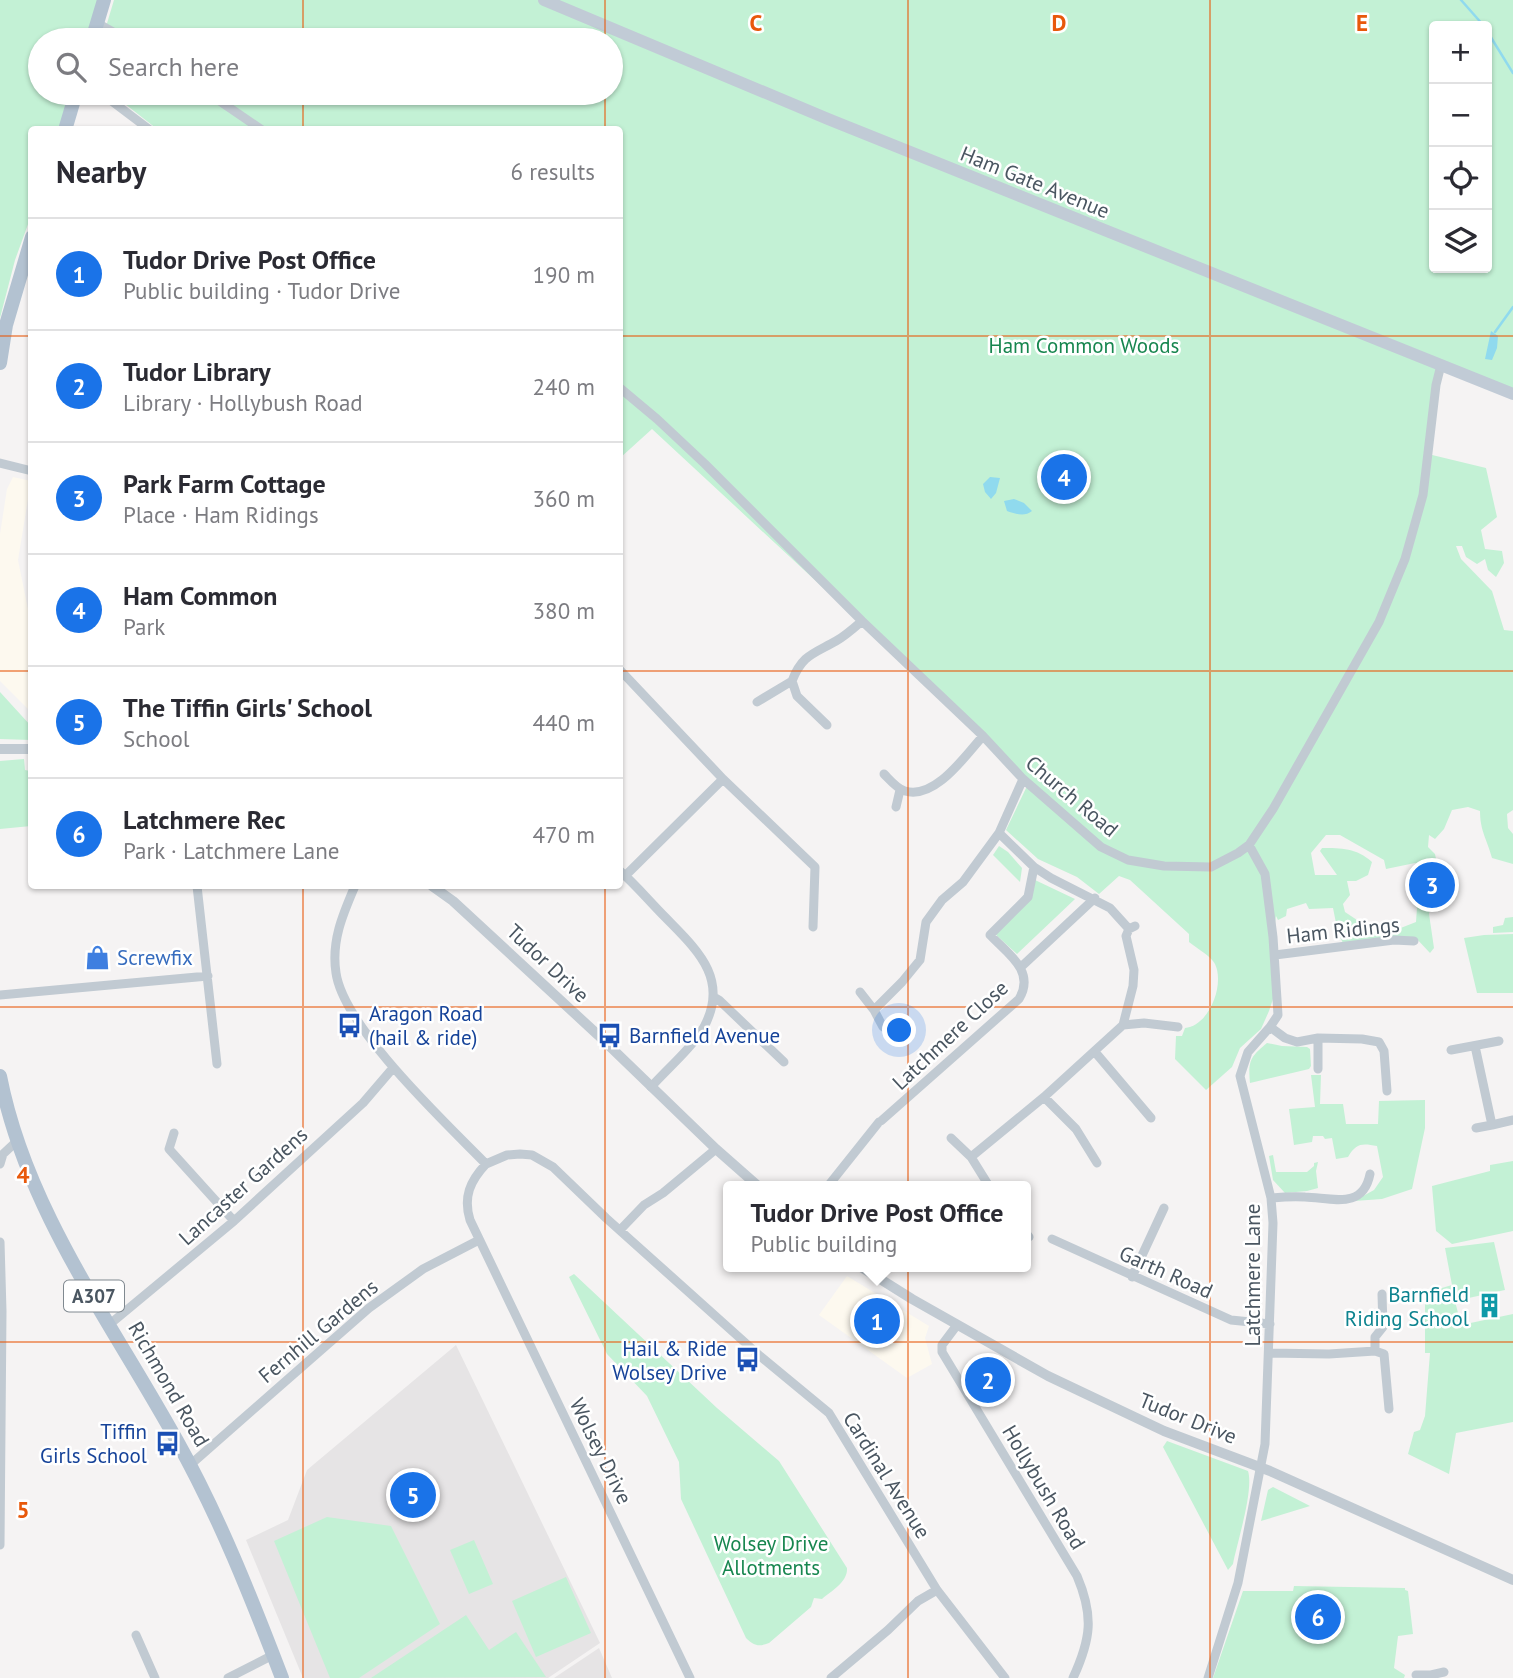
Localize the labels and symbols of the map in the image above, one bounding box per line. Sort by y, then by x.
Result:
text: C [750,8,763,37]
text: D [1052,8,1066,37]
text: E [1356,8,1368,37]
street label: Ham Gate Avenue [956,140,1114,224]
park label: Ham Common Woods [989,332,1179,359]
pin: 4 [1041,451,1087,503]
street label: Church Road [1020,749,1124,843]
pin: 3 [1409,859,1455,911]
street label: Ham Ridings [1285,911,1401,949]
street label: Tudor Drive [501,918,595,1008]
shop icon: Screwfix [83,943,111,971]
place label: Screwfix [117,944,193,971]
street label: Latchmere Close [886,974,1014,1096]
place label: Aragon Road (hail & ride) [369,1000,483,1051]
bus stop icon: Aragon Road (hail & ride) [335,1011,363,1039]
your location [882,1013,916,1047]
bus stop icon: Barnfield Avenue [595,1021,623,1049]
place label: Barnfield Avenue [629,1022,780,1049]
street label: Lancaster Gardens [173,1121,313,1251]
text: 4 [16,1160,30,1189]
street label: Latchmere Lane [1239,1204,1266,1346]
street label: Garth Road [1115,1239,1217,1305]
street label: Fernhill Gardens [253,1273,383,1389]
road number: A307 [64,1280,124,1312]
place label: Barnfield Riding School [1345,1281,1469,1332]
building icon: Barnfield Riding School [1475,1292,1503,1320]
pin: 1 [854,1295,900,1347]
street label: Richmond Road [122,1317,216,1451]
place label: Hail & Ride Wolsey Drive [612,1335,727,1386]
bus stop icon: Hail & Ride Wolsey Drive [733,1346,761,1374]
pin: 2 [965,1354,1011,1406]
street label: Tudor Drive [1135,1386,1241,1450]
street label: Wolsey Drive [564,1394,638,1508]
street label: Cardinal Avenue [837,1407,937,1543]
place label: Tiffin Girls School [40,1418,147,1469]
street label: Hollybush Road [996,1420,1092,1554]
bus stop icon: Tiffin Girls School [153,1429,181,1457]
pin: 5 [390,1469,436,1521]
text: 5 [16,1495,30,1524]
park label: Wolsey Drive Allotments [714,1530,828,1581]
pin: 6 [1295,1591,1341,1643]

